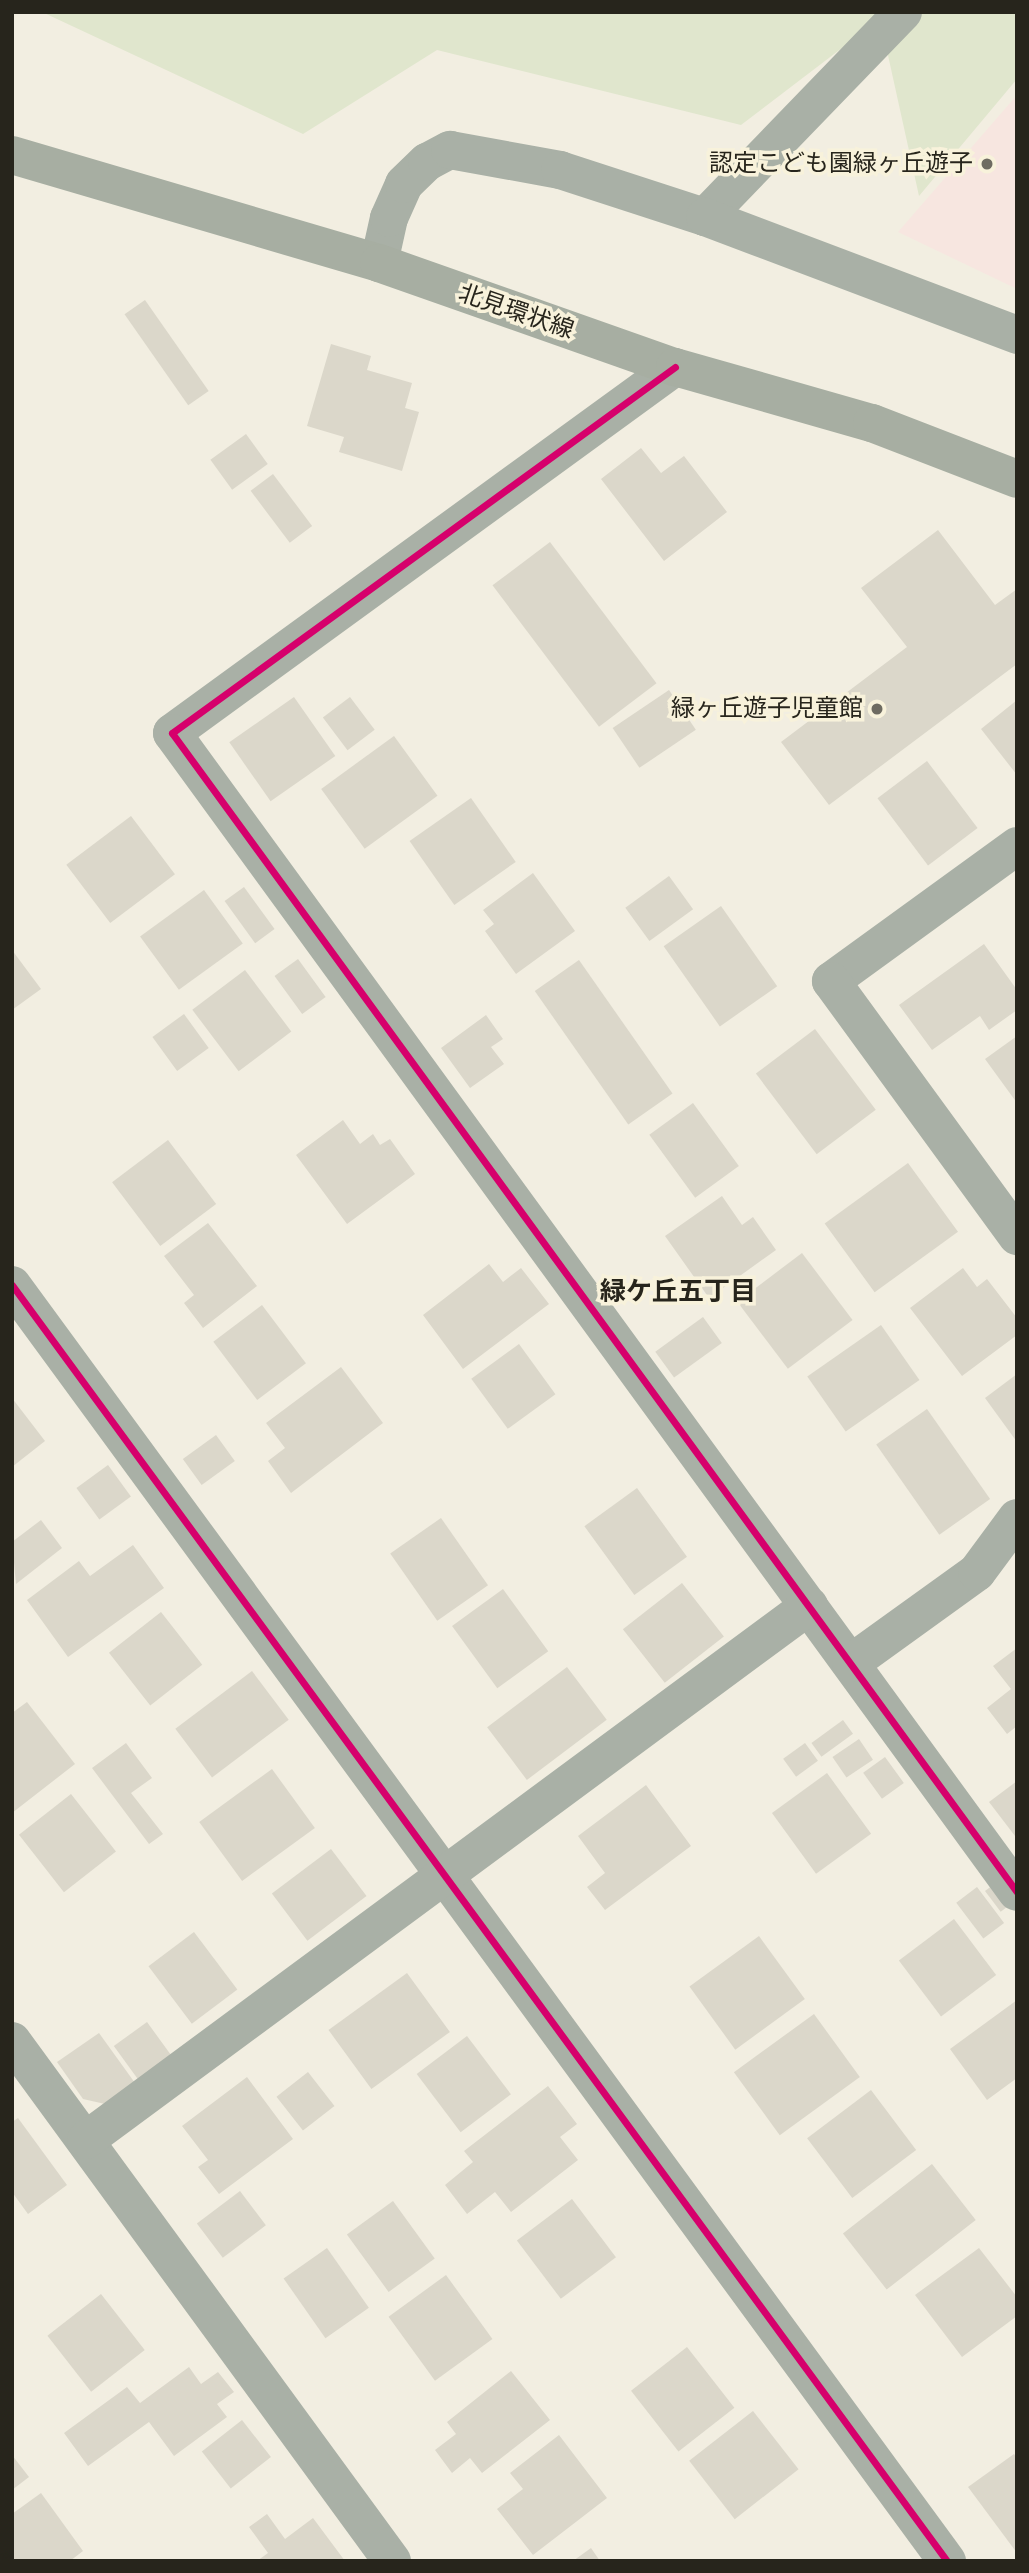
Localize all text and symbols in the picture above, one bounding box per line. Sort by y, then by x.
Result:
place label: 認定こども園緑ヶ丘遊子 [709,150,973,178]
marker: 認定こども園緑ヶ丘遊子 [979,156,995,172]
street label: 北見環状線 [455,279,577,345]
place label: 緑ヶ丘遊子児童館 [671,695,863,723]
marker: 緑ヶ丘遊子児童館 [869,701,885,717]
district label: 緑ケ丘五丁目 [600,1276,756,1308]

